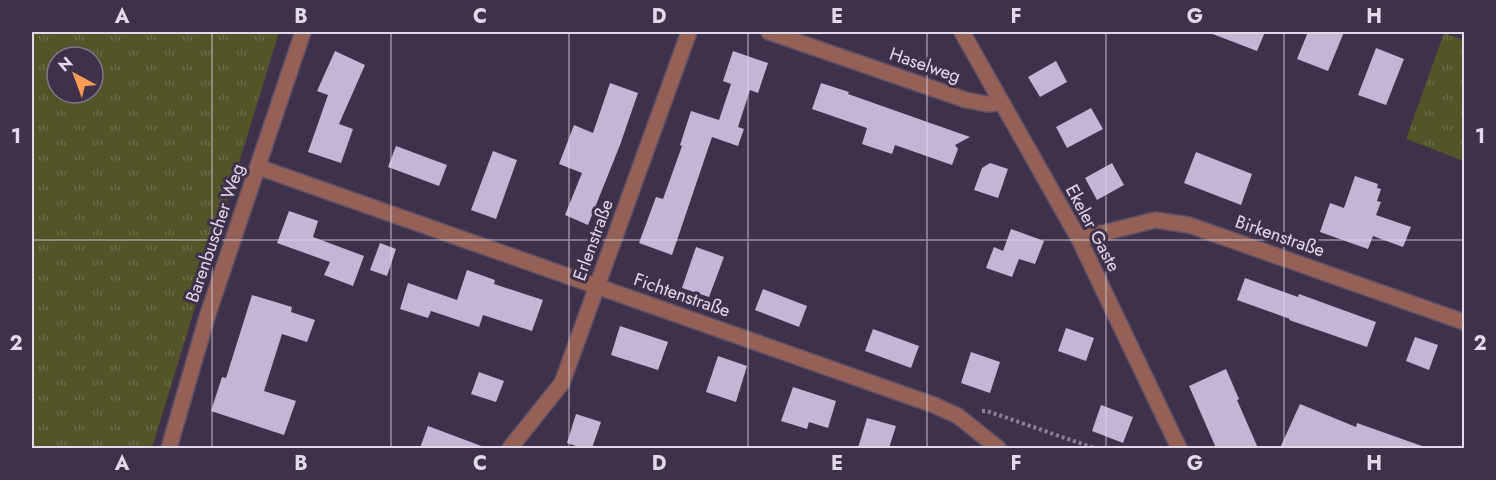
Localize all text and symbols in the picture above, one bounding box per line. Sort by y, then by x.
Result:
text: A [114,2,130,31]
text: B [294,2,308,31]
text: C [473,2,487,31]
text: D [652,2,666,31]
text: E [831,2,843,31]
text: F [1010,2,1022,31]
text: G [1187,2,1203,31]
text: H [1366,2,1382,31]
street label: Haselweg [886,41,964,89]
north arrow [45,45,105,105]
text: N [53,51,78,77]
text: 1 [11,122,21,151]
text: 1 [1475,122,1485,151]
street label: Barenbuscher Weg [179,160,251,306]
street label: Ekeler Gaste [1059,180,1127,276]
street label: Erlenstraße [566,196,620,284]
street label: Birkenstraße [1232,209,1328,263]
street label: Fichtenstraße [630,266,734,324]
text: 2 [9,329,23,358]
text: 2 [1473,329,1487,358]
text: A [114,449,130,478]
text: B [294,449,308,478]
text: C [473,449,487,478]
text: D [652,449,666,478]
text: E [831,449,843,478]
text: F [1010,449,1022,478]
text: G [1187,449,1203,478]
text: H [1366,449,1382,478]

